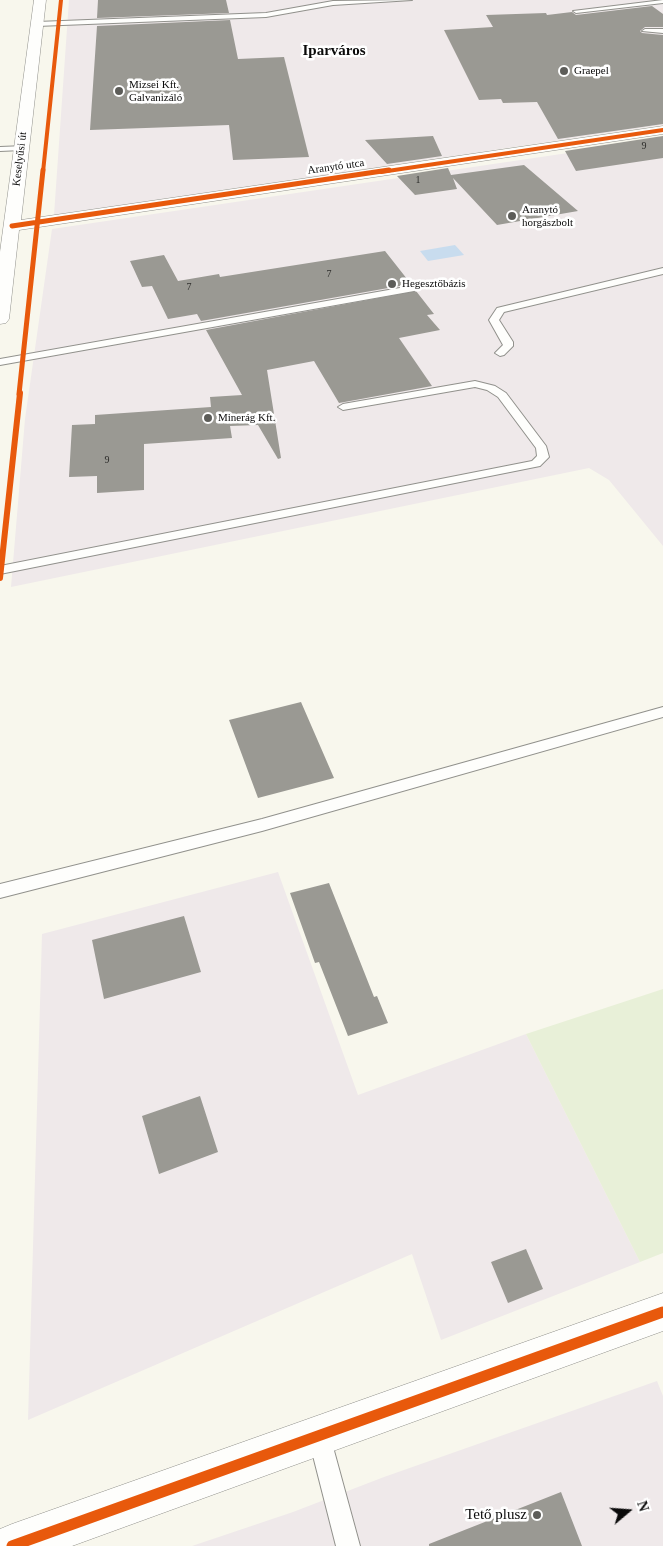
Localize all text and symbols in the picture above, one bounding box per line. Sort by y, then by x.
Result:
district label: Iparváros [302,42,366,60]
place label: Graepel [574,64,609,78]
marker: Graepel [558,65,570,77]
place label: Mizsei Kft. Galvanizáló [129,78,182,104]
marker: Mizsei Kft. Galvanizáló [113,85,125,97]
street label: Keselyűsi út [10,131,30,187]
house number: 9 [642,140,646,152]
street label: Aranytó utca [307,156,365,178]
house number: 1 [416,174,420,186]
place label: Aranytó horgászbolt [522,203,573,229]
marker: Aranytó horgászbolt [506,210,518,222]
house number: 7 [326,268,332,280]
place label: Hegesztőbázis [402,277,466,291]
marker: Hegesztőbázis [386,278,398,290]
house number: 7 [186,281,192,293]
place label: Minerág Kft. [218,411,275,425]
marker: Minerág Kft. [202,412,214,424]
house number: 9 [104,454,110,466]
north arrow [603,1486,653,1536]
text: N [634,1499,651,1513]
place label: Tető plusz [465,1506,527,1524]
marker: Tető plusz [531,1509,543,1521]

